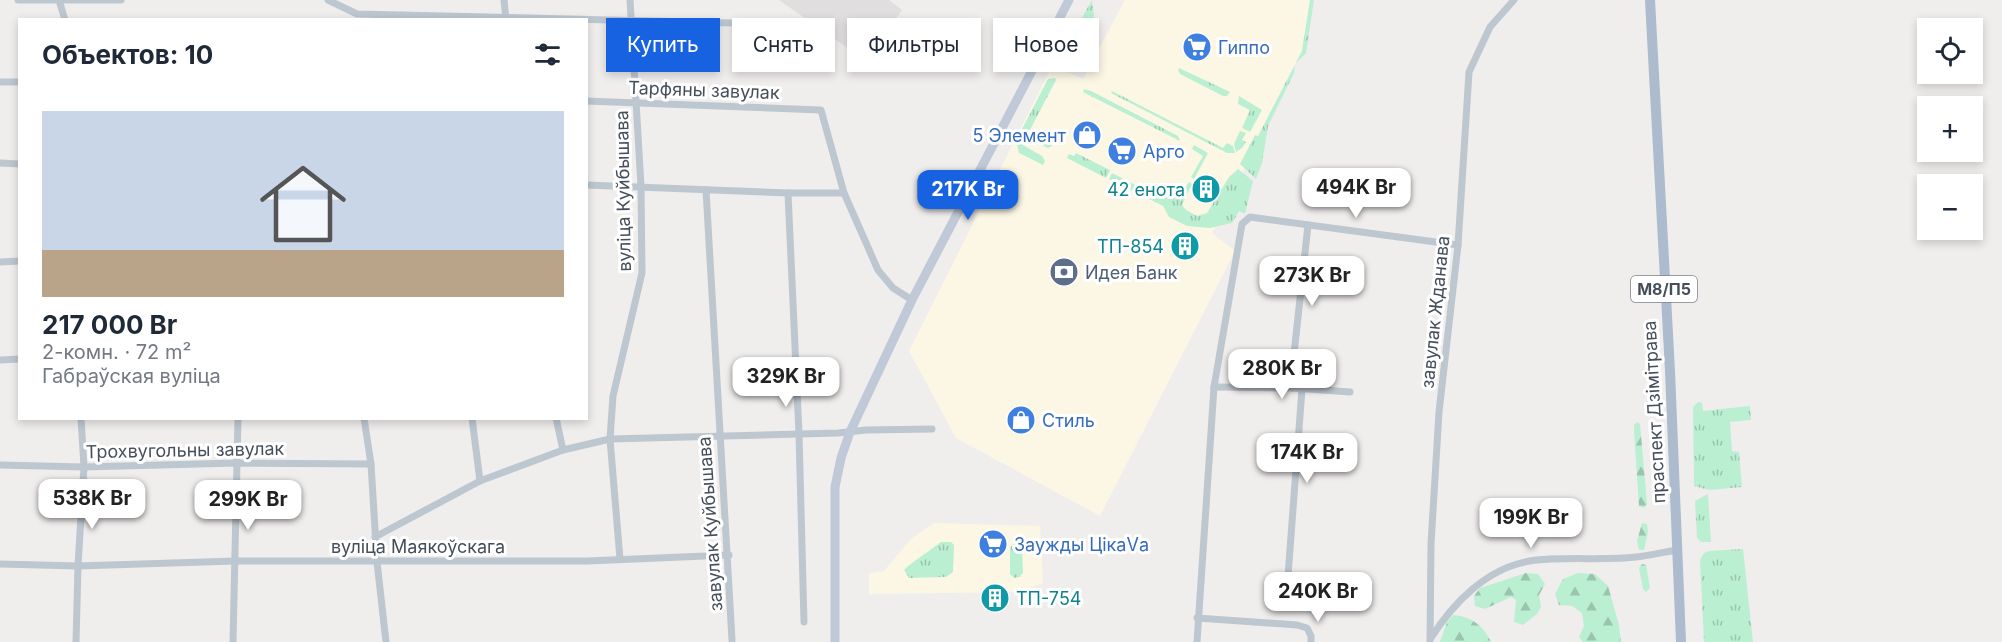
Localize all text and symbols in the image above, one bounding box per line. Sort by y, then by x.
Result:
chip: Купить [606,18,720,72]
chip: Снять [732,18,835,72]
chip: Фильтры [847,18,981,72]
chip: Новое [993,18,1099,72]
map controls [1917,18,1983,240]
button: locate [1917,18,1983,84]
supermarket icon: Гиппо [1181,31,1213,63]
place label: Гиппо [1218,37,1270,58]
icon: filters [531,38,564,71]
text: Объектов: 10 [42,39,213,70]
street label: Тарфяны завулак [628,77,780,103]
button: + [1917,96,1983,162]
street label: вуліца Куйбышава [611,110,635,272]
shop icon: 5 Элемент [1071,119,1103,151]
place label: 5 Элемент [973,125,1067,146]
supermarket icon: Арго [1106,135,1138,167]
place label: Арго [1143,141,1185,162]
icon: home [249,150,357,258]
pin: 494K Br [1301,168,1411,219]
pin: 217K Br [913,170,1023,221]
building icon: 42 енота [1190,173,1222,205]
button: − [1917,174,1983,240]
text: 494K Br [1316,175,1396,199]
text: 217K Br [931,177,1005,201]
place label: 42 енота [1107,179,1185,200]
building icon: ТП-854 [1169,230,1201,262]
street label: завулак Жданава [1417,235,1453,389]
place label: ТП-854 [1097,236,1164,257]
bank icon: Идея Банк [1048,256,1080,288]
pin: 273K Br [1257,256,1367,307]
place label: Идея Банк [1085,262,1178,283]
text: 273K Br [1273,263,1351,287]
road number: М8/П5 [1631,276,1697,302]
text: 217 000 Br [42,309,177,340]
street label: праспект Дзімітрава [1639,320,1669,504]
text: 2-комн. · 72 m² [42,340,191,364]
pin: 280K Br [1227,349,1337,400]
text: 280K Br [1242,356,1322,380]
pin: 329K Br [731,357,841,408]
text: Габраўская вуліца [42,364,221,388]
text: 329K Br [747,364,826,388]
shop icon: Стиль [1005,404,1037,436]
place label: Стиль [1042,410,1095,431]
pin: 174K Br [1252,433,1362,484]
street label: завулак Куйбышава [693,436,727,612]
street label: Трохвугольны завулак [86,438,285,462]
text: 174K Br [1270,440,1344,464]
pin: 538K Br [37,479,147,530]
pin: 299K Br [193,480,303,531]
text: 538K Br [52,486,132,510]
text: 299K Br [208,487,288,511]
pin: 199K Br [1476,498,1586,549]
text: 199K Br [1493,505,1569,529]
supermarket icon: Заужды ЦікаVа [977,528,1009,560]
place label: Заужды ЦікаVа [1014,534,1149,555]
street label: вуліца Маякоўскага [331,536,505,557]
pin: 240K Br [1263,572,1373,623]
text: 240K Br [1278,579,1358,603]
building icon: ТП-754 [979,582,1011,614]
place label: ТП-754 [1016,588,1081,609]

